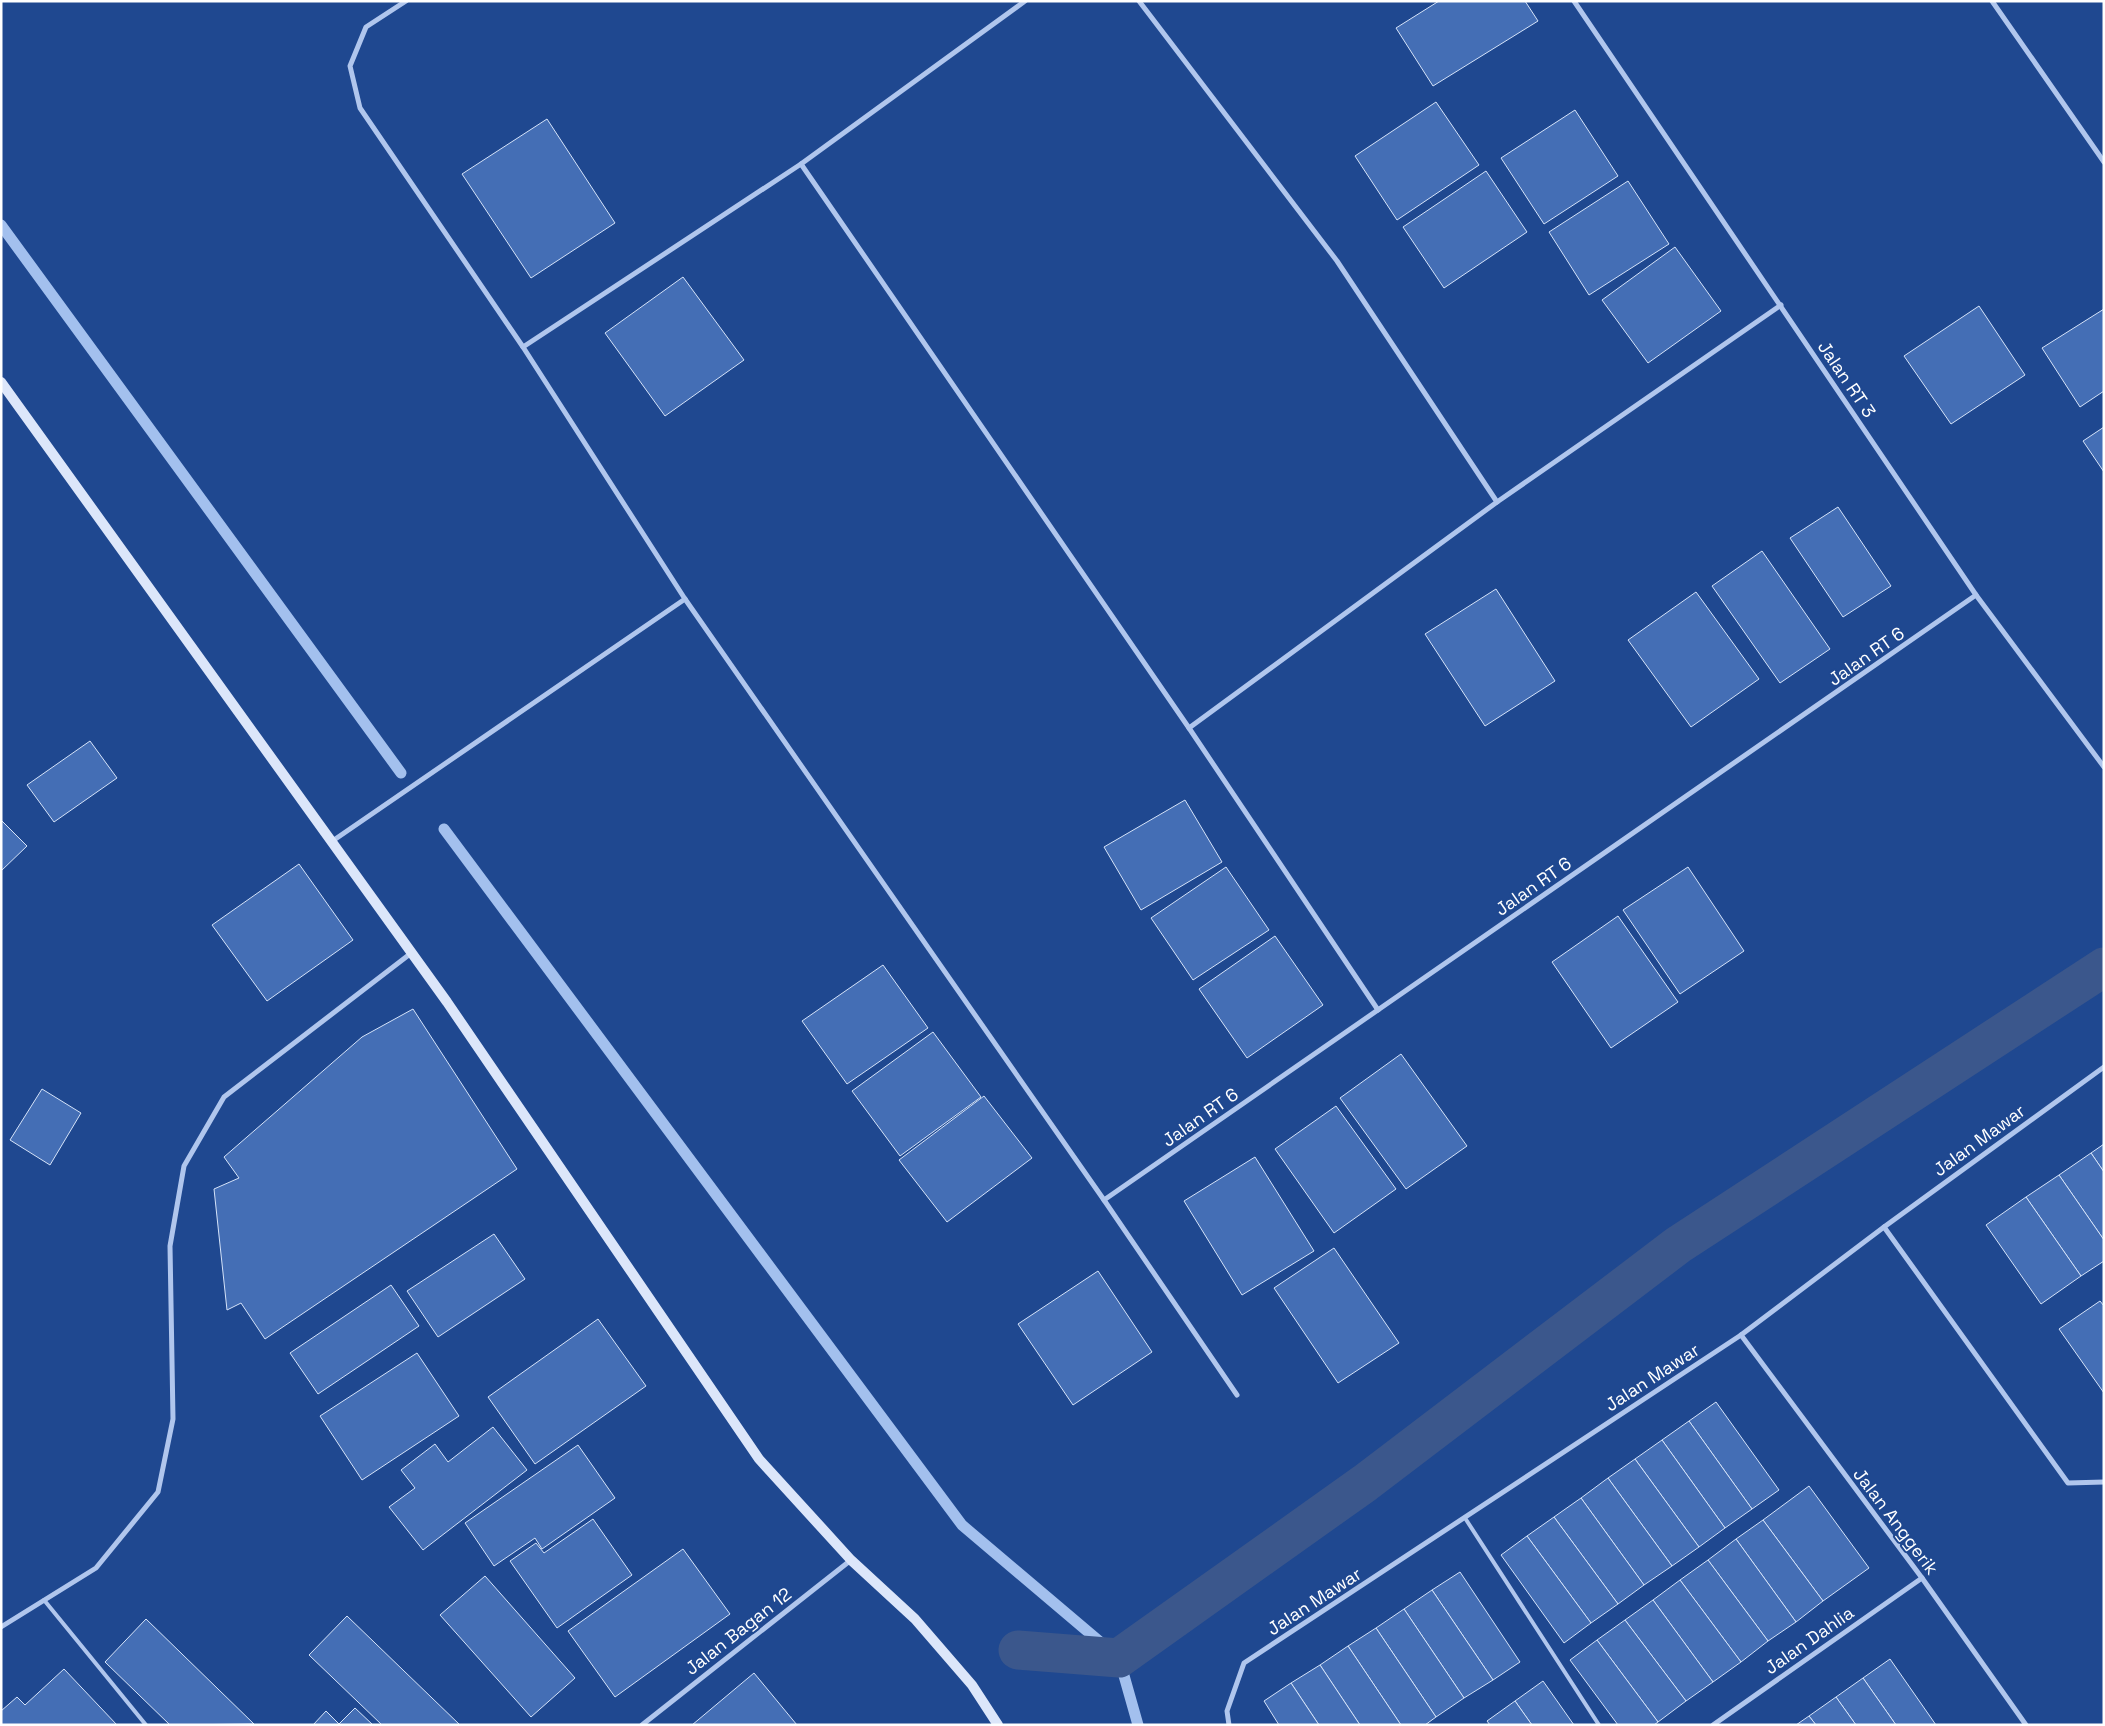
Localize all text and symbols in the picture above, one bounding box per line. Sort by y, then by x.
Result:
street label: Jalan RT 3 [1813,336,1881,422]
street label: Jalan RT 6 [1823,621,1909,691]
street label: Jalan RT 6 [1490,851,1576,921]
street label: Jalan RT 6 [1157,1082,1243,1152]
street label: Jalan Mawar [1928,1099,2030,1181]
street label: Jalan Mawar [1600,1338,1704,1416]
street label: Jalan Anggerik [1848,1463,1944,1579]
street label: Jalan Mawar [1262,1562,1366,1640]
street label: Jalan Bagan 12 [680,1582,796,1680]
street label: Jalan Dahlia [1760,1601,1858,1679]

